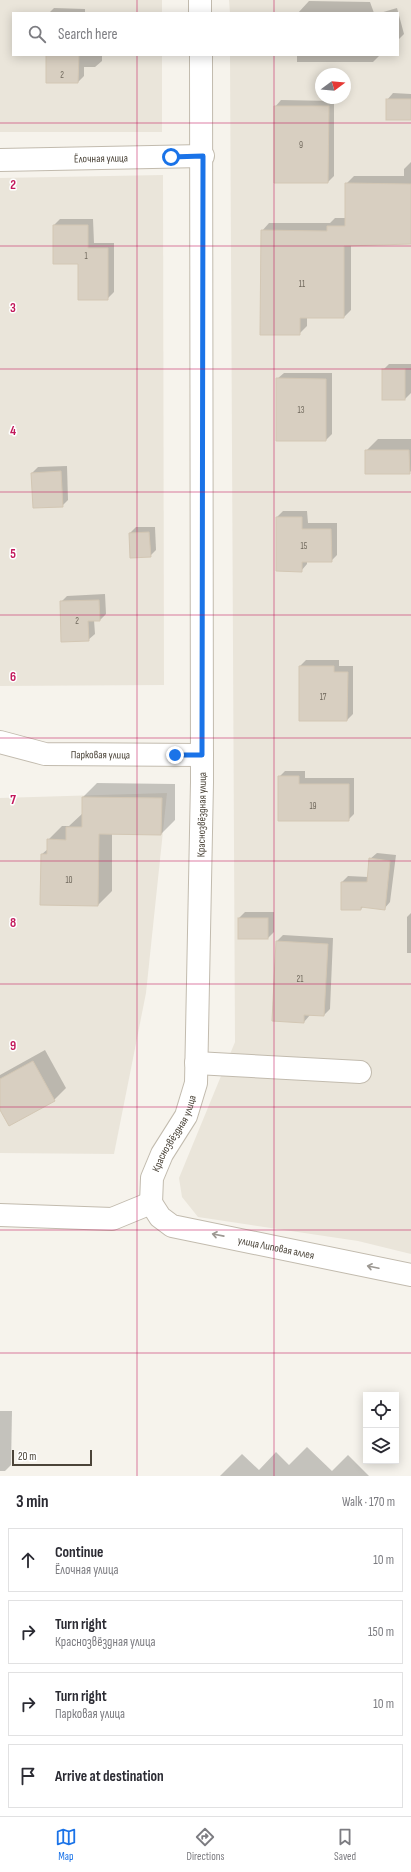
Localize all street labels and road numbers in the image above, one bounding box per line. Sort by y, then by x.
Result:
street label: Ёлочная улица [74,151,128,165]
street label: Парковая улица [71,748,130,761]
street label: Краснозвёздная улица [194,772,209,857]
street label: Краснозвёздная улица [149,1093,198,1174]
street label: улица Липовая аллея [237,1233,316,1262]

